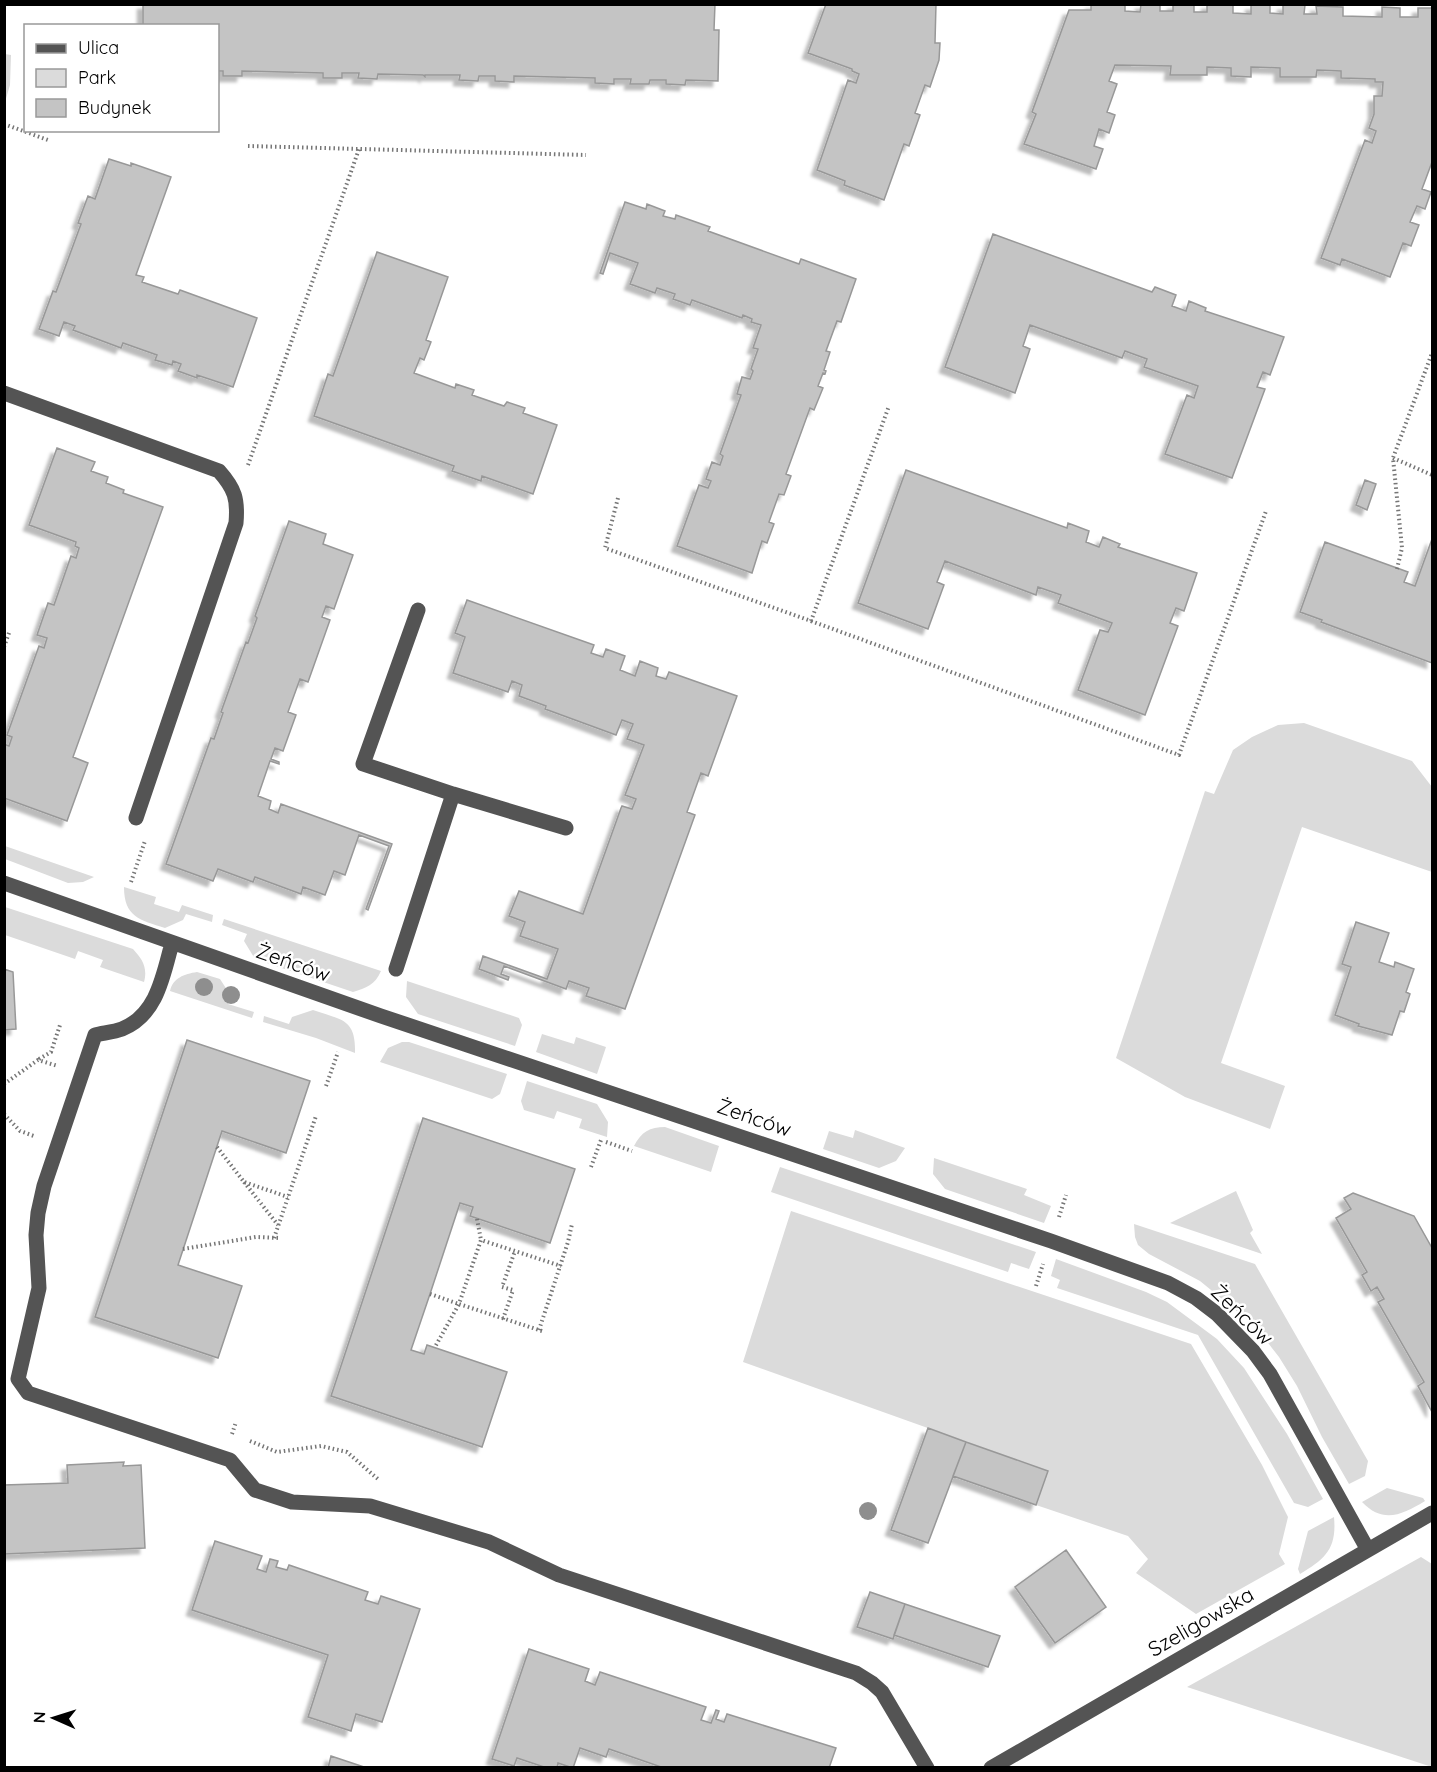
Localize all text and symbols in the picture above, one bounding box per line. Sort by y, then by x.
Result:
legend [24,24,219,132]
text: Ulica [78,36,119,59]
text: Park [78,66,116,89]
text: Budynek [78,96,151,119]
street label: Żeńców [253,937,334,987]
street label: Żeńców [714,1092,795,1142]
street label: Żeńców [1206,1278,1280,1350]
street label: Szeligowska [1143,1580,1258,1662]
north arrow [24,1688,84,1748]
text: N [29,1711,49,1724]

